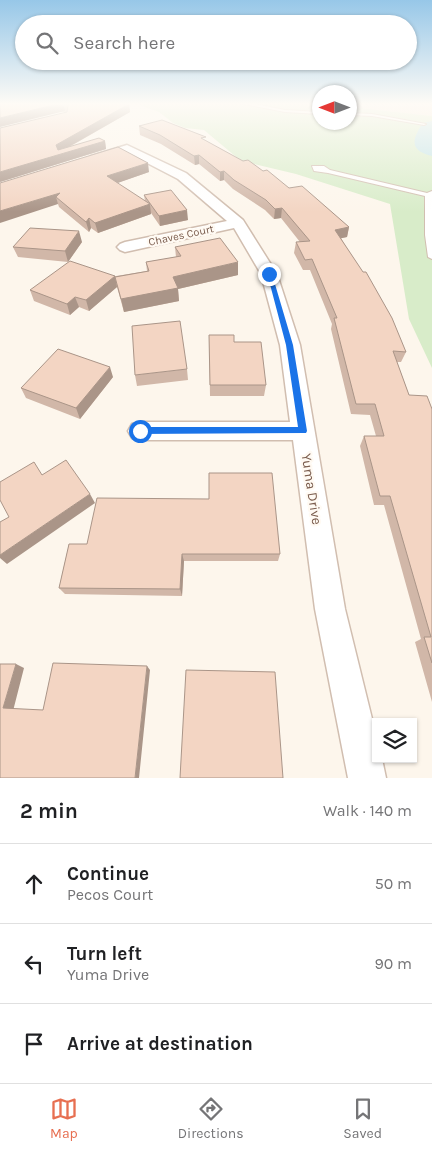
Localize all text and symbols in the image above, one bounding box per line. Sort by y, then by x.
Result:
search box [15,15,417,70]
icon: search [33,29,61,57]
text: Search here [73,32,175,54]
north arrow [312,85,357,130]
street label: Chaves Court [147,222,215,249]
route end [258,263,281,286]
route start [129,420,152,443]
street label: Yuma Drive [297,452,326,526]
map controls [372,718,417,763]
button: layers [372,718,417,763]
text: 2 min [20,799,78,823]
text: Walk · 140 m [323,801,412,820]
text: Continue [67,863,149,885]
icon: ahead [20,870,48,898]
text: 50 m [375,874,412,893]
text: Pecos Court [67,885,153,904]
text: Turn left [67,943,142,965]
icon: left [20,950,48,978]
text: 90 m [374,954,412,973]
text: Yuma Drive [67,965,149,984]
icon: arrive [20,1030,48,1058]
text: Arrive at destination [67,1033,253,1055]
tab: Map [50,1095,78,1142]
tab: Directions [178,1095,244,1142]
tab: Saved [343,1095,382,1142]

